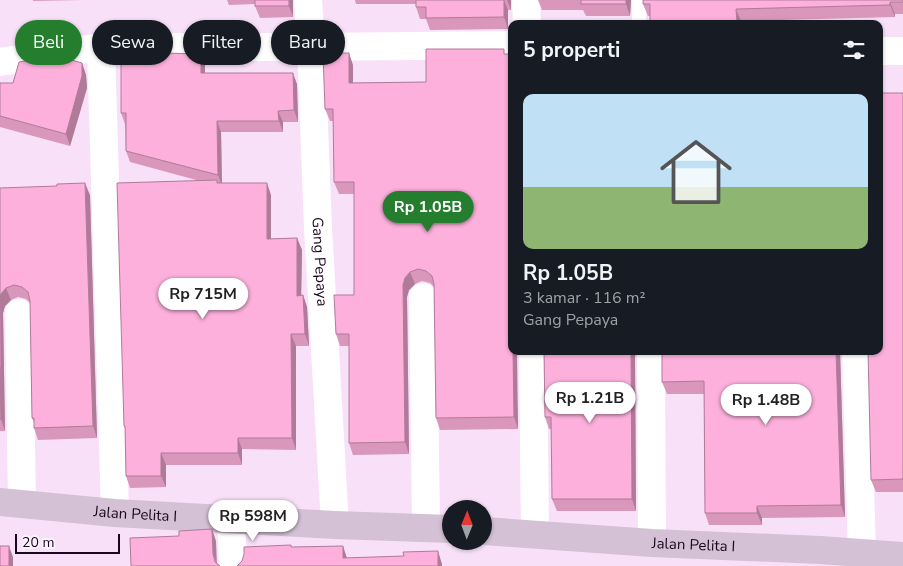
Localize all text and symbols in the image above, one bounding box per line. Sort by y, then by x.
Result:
chip: Beli [15,20,82,65]
chip: Sewa [92,20,173,65]
chip: Filter [183,20,261,65]
chip: Baru [271,20,345,65]
text: 5 properti [523,36,620,64]
icon: filters [840,36,868,64]
icon: home [651,127,741,217]
pin: Rp 1.05B [376,190,480,233]
text: Rp 1.05B [394,196,462,218]
street label: Gang Pepaya [308,217,332,307]
text: Rp 1.05B [523,259,613,287]
pin: Rp 715M [157,278,249,320]
text: Rp 715M [169,283,237,305]
text: 3 kamar · 116 m² [523,287,646,309]
text: Gang Pepaya [523,309,618,331]
pin: Rp 1.21B [538,382,642,424]
pin: Rp 1.48B [714,384,818,426]
text: Rp 1.21B [556,387,624,409]
text: Rp 1.48B [732,389,800,411]
pin: Rp 598M [207,500,299,542]
north arrow [442,500,492,550]
map controls [442,500,492,550]
street label: Jalan Pelita I [92,501,178,526]
text: Rp 598M [219,505,287,527]
scale bar [15,531,120,554]
text: 20 m [22,533,54,552]
street label: Jalan Pelita I [650,533,736,556]

